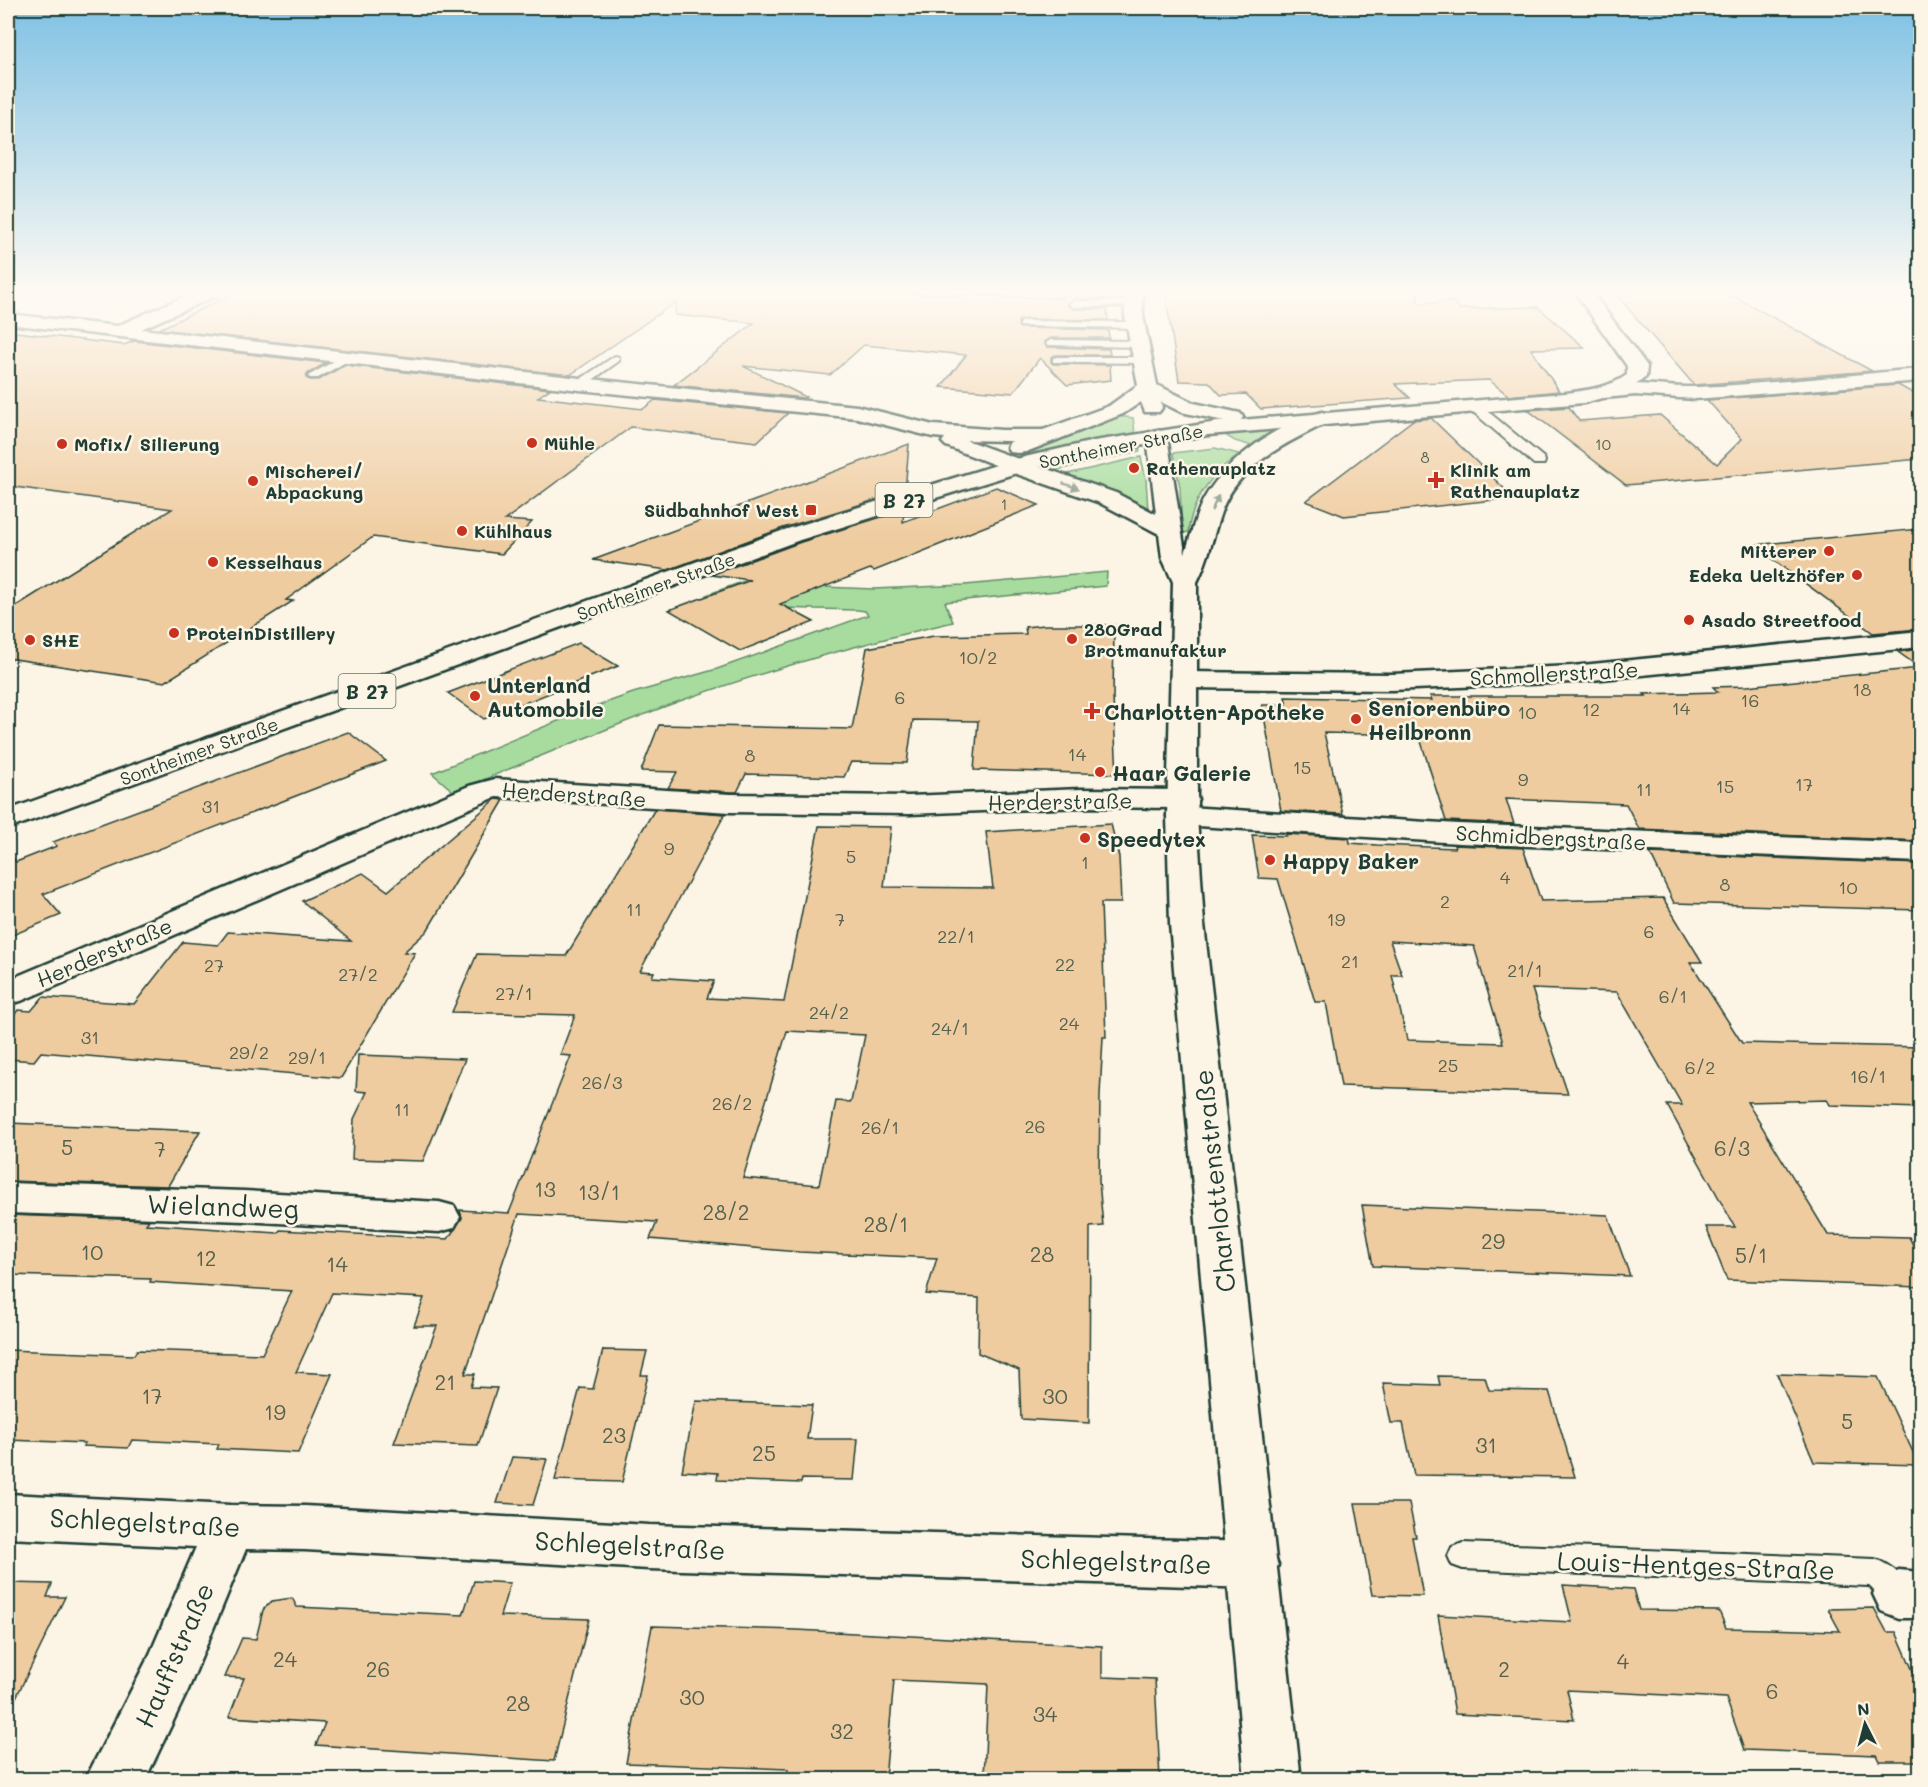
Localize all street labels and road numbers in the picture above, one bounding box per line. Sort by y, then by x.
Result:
street label: Sontheimer Straße [1037,418,1205,474]
road number: B 27 [876,483,932,517]
street label: Sontheimer Straße [574,546,738,626]
street label: Schmollerstraße [1469,655,1639,691]
road number: B 27 [338,674,395,708]
street label: Sontheimer Straße [117,711,281,791]
street label: Herderstraße [501,775,647,813]
street label: Herderstraße [987,786,1133,816]
street label: Schmidbergstraße [1455,819,1647,855]
street label: Herderstraße [32,911,176,993]
street label: Charlottenstraße [1185,1068,1243,1294]
street label: Wielandweg [147,1186,299,1226]
street label: Schlegelstraße [49,1500,241,1544]
street label: Schlegelstraße [534,1523,726,1567]
street label: Schlegelstraße [1020,1541,1212,1581]
street label: Louis-Hentges-Straße [1556,1543,1836,1587]
street label: Hauffstraße [127,1577,221,1733]

